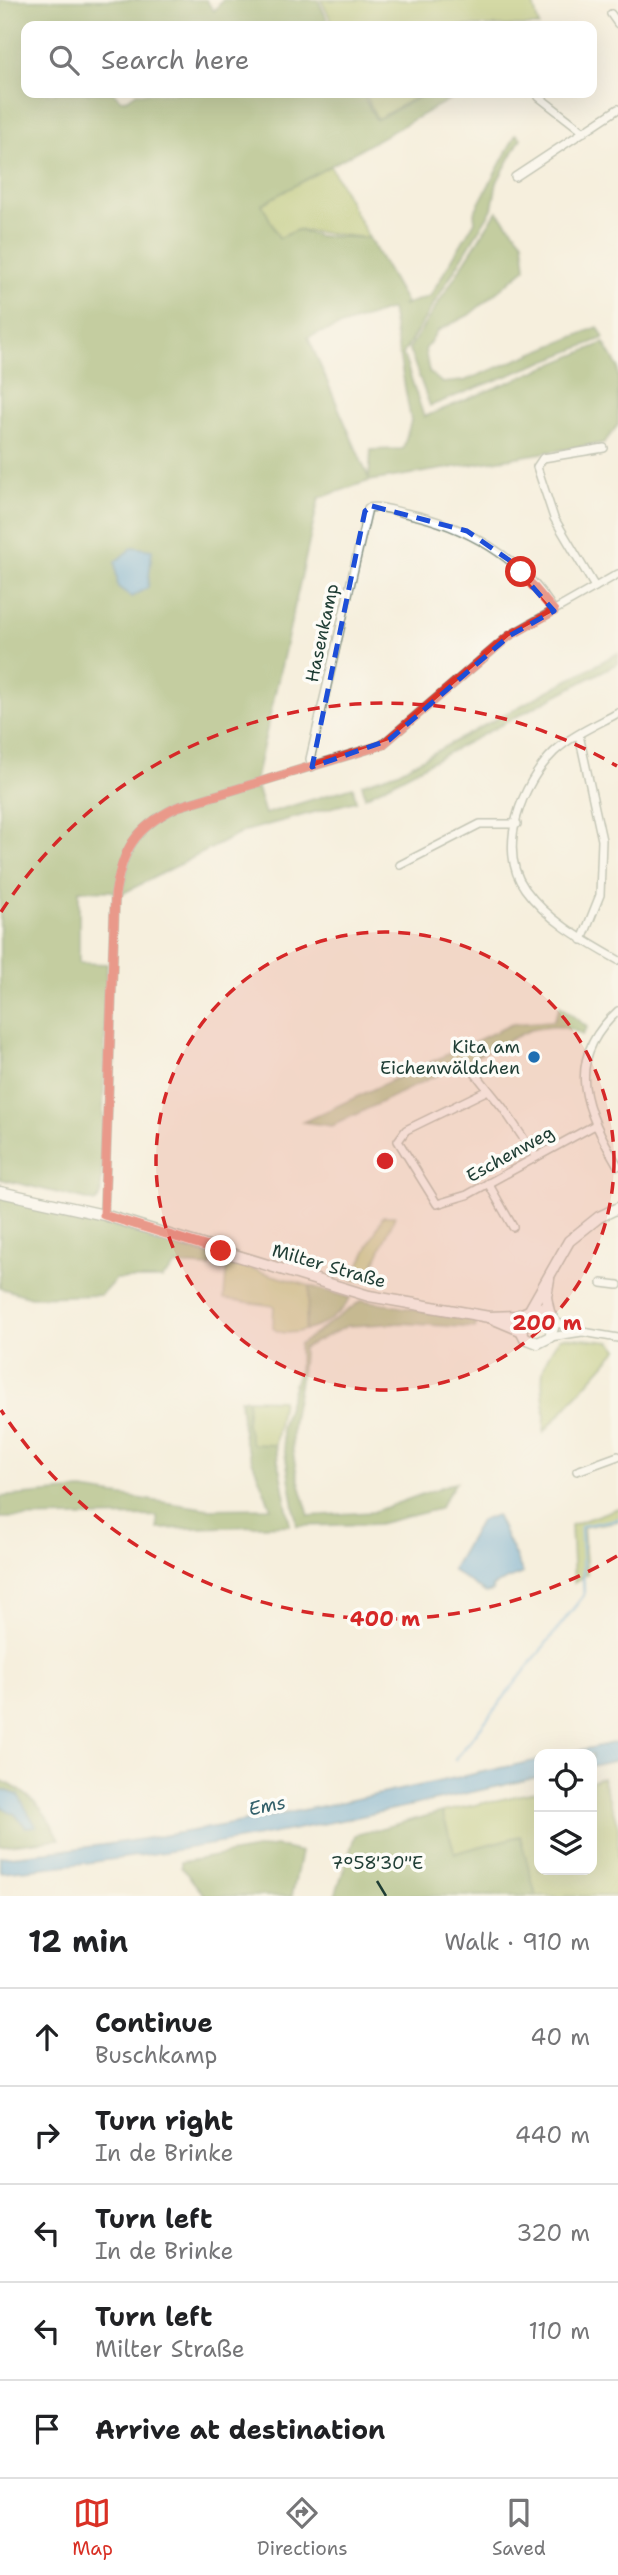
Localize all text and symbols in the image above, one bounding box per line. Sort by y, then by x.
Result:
search box [21,21,597,98]
icon: search [45,41,83,79]
text: Search here [101,42,250,77]
route start [505,556,536,587]
street label: Hasenkamp [300,581,344,685]
place label: Kita am Eichenwäldchen [380,1035,520,1080]
marker: Kita am Eichenwäldchen [526,1049,542,1065]
street label: Eschenweg [462,1120,558,1188]
centre of rings [373,1149,397,1173]
route end [205,1235,236,1266]
street label: Milter Straße [269,1238,389,1294]
text: 200 m [512,1309,582,1337]
text: 400 m [350,1605,420,1633]
map controls [534,1749,597,1875]
button: locate [534,1749,597,1812]
water label: Ems [246,1789,288,1822]
button: layers [534,1812,597,1875]
text: 7°58'30"E [331,1851,423,1875]
text: 12 min [28,1921,128,1962]
text: Walk · 910 m [444,1927,590,1957]
text: Continue [95,2005,213,2040]
icon: ahead [28,2018,66,2056]
text: 40 m [530,2022,590,2052]
text: Buschkamp [95,2040,217,2070]
text: Turn right [95,2103,233,2138]
icon: right [28,2116,66,2154]
text: 440 m [515,2120,590,2150]
text: In de Brinke [95,2138,233,2168]
text: Turn left [95,2201,212,2236]
icon: left [28,2214,66,2252]
text: 320 m [516,2218,590,2248]
text: In de Brinke [95,2236,233,2266]
text: Turn left [95,2299,212,2334]
icon: left [28,2312,66,2350]
text: 110 m [528,2316,590,2346]
text: Milter Straße [95,2334,245,2364]
icon: arrive [28,2410,66,2448]
text: Arrive at destination [95,2412,385,2447]
tab: Map [72,2494,113,2561]
tab: Directions [257,2494,348,2561]
tab: Saved [492,2494,546,2561]

